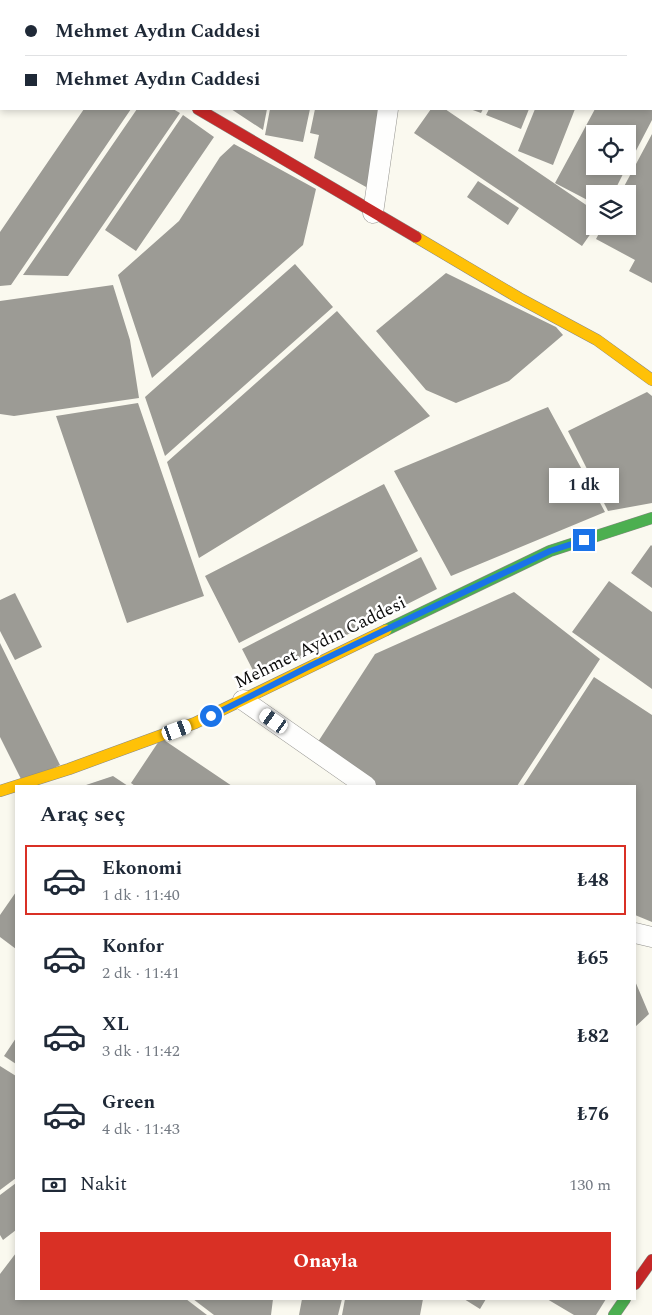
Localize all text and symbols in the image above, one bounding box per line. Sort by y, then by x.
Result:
text: Mehmet Aydın Caddesi [55,17,260,46]
text: Mehmet Aydın Caddesi [55,65,260,94]
map controls [586,125,636,235]
button: locate [586,125,636,175]
button: layers [586,185,636,235]
callout: 1 dk [549,468,619,502]
text: 1 dk [568,473,600,497]
route end [573,529,595,551]
street label: Mehmet Aydın Caddesi [230,589,411,696]
route start [200,705,222,727]
car [257,706,290,736]
car [160,718,193,742]
text: Araç seç [40,798,125,831]
text: Ekonomi [102,854,182,883]
icon: car [42,858,87,903]
text: ₺48 [577,866,609,895]
text: 1 dk · 11:40 [102,883,180,907]
text: Konfor [102,932,164,961]
icon: car [42,936,87,981]
text: ₺65 [577,944,609,973]
text: 2 dk · 11:41 [102,961,180,985]
text: XL [102,1010,129,1039]
icon: car [42,1014,87,1059]
text: ₺82 [577,1022,609,1051]
text: 3 dk · 11:42 [102,1039,180,1063]
text: Green [102,1088,155,1117]
icon: car [42,1092,87,1137]
text: ₺76 [577,1100,609,1129]
text: 4 dk · 11:43 [102,1117,180,1141]
text: Nakit [80,1170,127,1199]
icon: cash [40,1171,68,1199]
text: 130 m [569,1173,611,1197]
button: Onayla [40,1232,611,1290]

